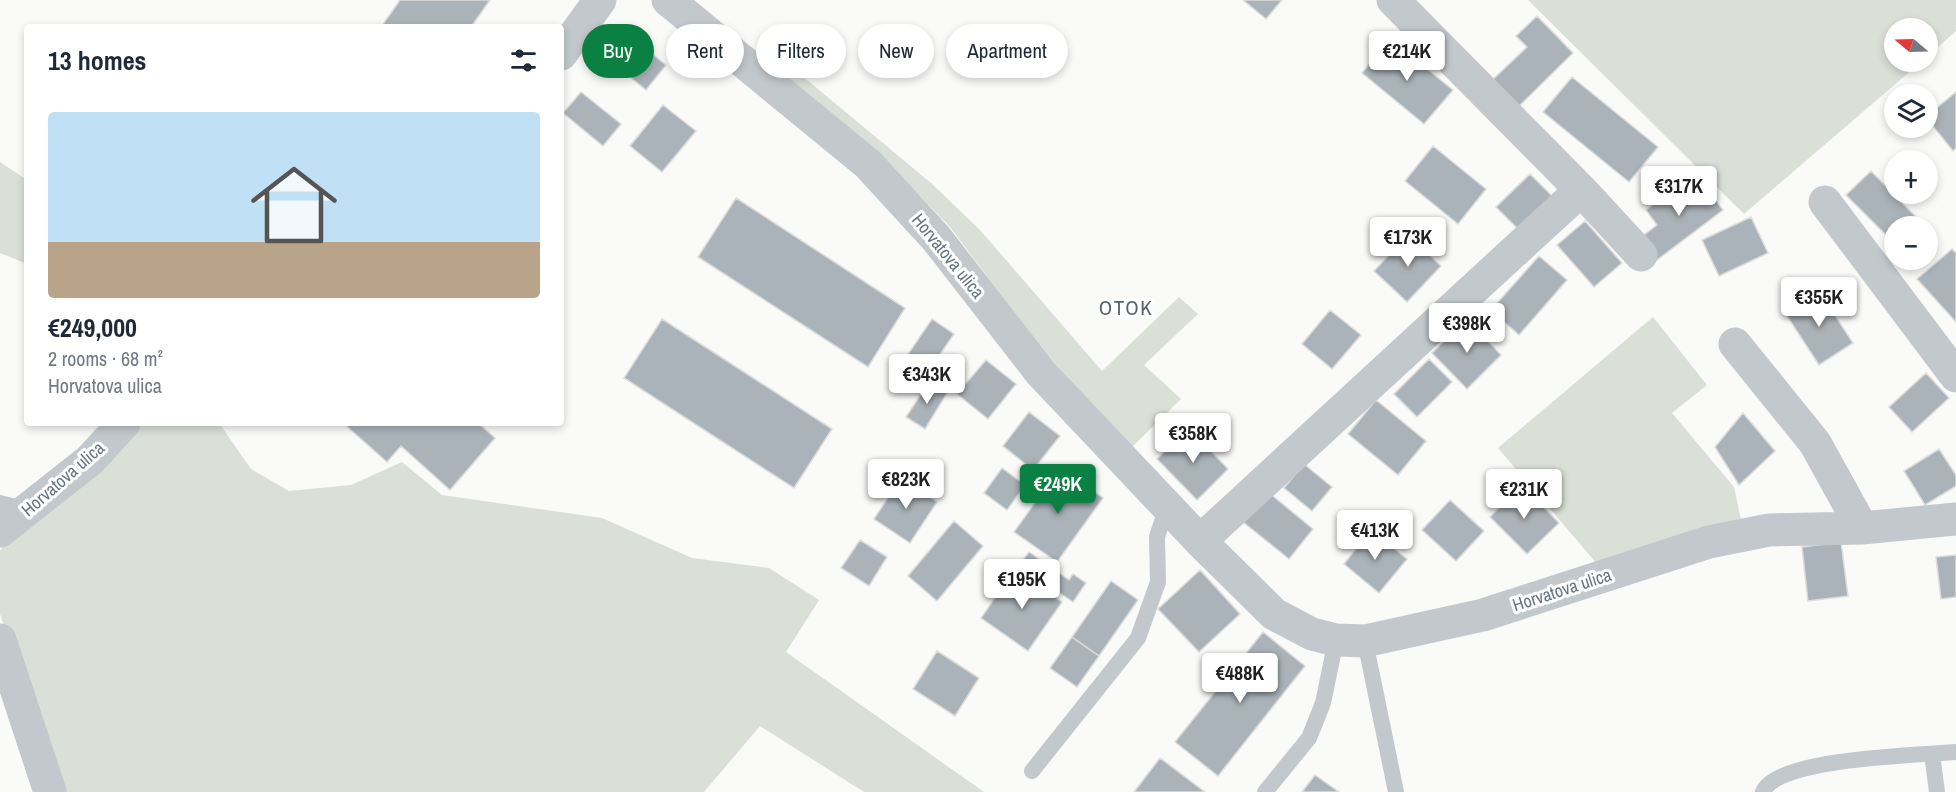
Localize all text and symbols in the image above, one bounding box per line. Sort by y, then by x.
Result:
north arrow [1884,18,1938,72]
map controls [1884,18,1938,270]
chip: Buy [582,24,654,78]
chip: Rent [666,24,744,78]
chip: Filters [756,24,846,78]
chip: New [858,24,934,78]
chip: Apartment [946,24,1068,78]
pin: €214K [1365,31,1449,82]
text: €214K [1383,37,1431,64]
text: 13 homes [48,43,146,78]
icon: filters [507,44,540,77]
button: layers [1884,84,1938,138]
button: + [1884,150,1938,204]
icon: home [240,151,348,259]
pin: €317K [1637,166,1721,217]
text: €317K [1655,172,1703,199]
street label: Horvatova ulica [906,208,990,303]
button: − [1884,216,1938,270]
pin: €173K [1366,217,1450,268]
text: €173K [1384,223,1432,250]
pin: €355K [1777,277,1861,328]
text: €355K [1795,283,1843,310]
district label: OTOK [1099,293,1153,322]
pin: €398K [1425,303,1509,354]
text: €398K [1443,309,1491,336]
text: €249,000 [48,310,137,345]
text: 2 rooms · 68 m² [48,345,163,372]
pin: €343K [885,354,969,405]
text: €343K [903,360,951,387]
text: Horvatova ulica [48,372,162,399]
pin: €358K [1151,413,1235,464]
text: €358K [1169,419,1217,446]
street label: Horvatova ulica [16,436,110,522]
pin: €823K [864,459,948,510]
pin: €249K [1016,464,1100,515]
text: €823K [882,465,930,492]
pin: €231K [1482,469,1566,520]
text: €249K [1034,470,1082,497]
text: €231K [1500,475,1548,502]
pin: €413K [1333,510,1417,561]
text: €413K [1351,516,1399,543]
pin: €195K [980,559,1064,610]
street label: Horvatova ulica [1509,562,1614,617]
text: €195K [998,565,1046,592]
pin: €488K [1198,653,1282,704]
text: €488K [1216,659,1264,686]

